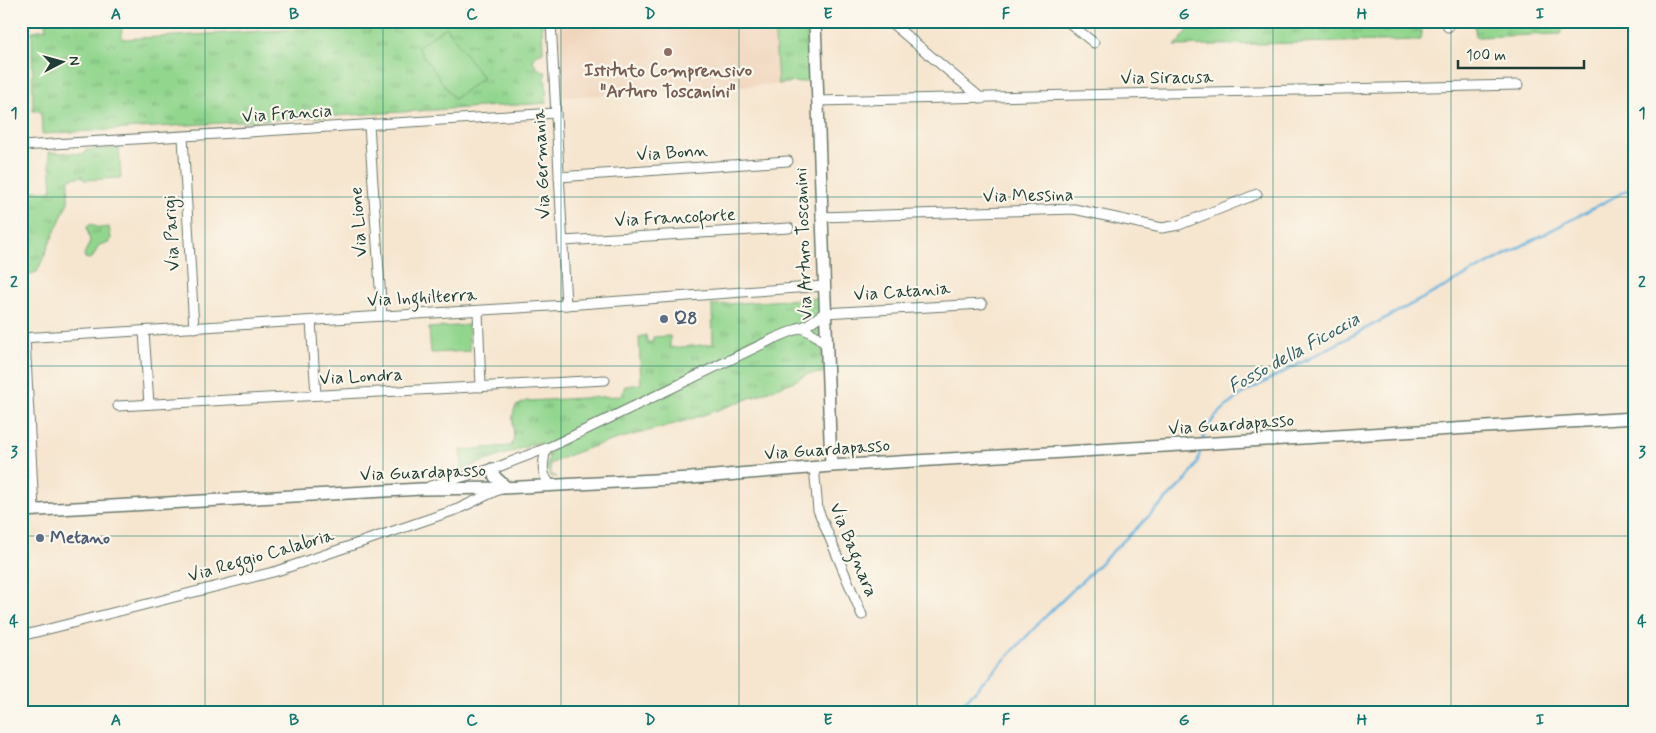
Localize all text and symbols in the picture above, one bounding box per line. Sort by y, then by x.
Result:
text: A [111,4,121,25]
text: B [289,4,299,25]
text: C [466,4,478,25]
text: D [644,4,656,25]
text: E [823,4,833,25]
text: F [1002,4,1011,25]
text: G [1179,4,1190,25]
text: H [1357,4,1368,25]
text: I [1536,4,1545,25]
north arrow [38,38,88,88]
scale bar [1458,38,1585,70]
marker: Istituto Comprensivo "Arturo Toscanini" [662,46,674,58]
text: 100 m [1466,46,1506,66]
text: N [64,55,83,66]
place label: Istituto Comprensivo "Arturo Toscanini" [584,59,752,104]
street label: Via Siracusa [1120,65,1214,91]
street label: Via Francia [241,99,333,129]
text: 1 [10,103,18,124]
text: 1 [1638,103,1646,124]
street label: Via Germania [527,108,557,220]
street label: Via Bonn [636,139,708,167]
street label: Via Arturo Toscanini [789,167,819,321]
street label: Via Messina [982,183,1074,209]
street label: Via Lione [345,186,373,258]
street label: Via Parigi [158,194,187,272]
street label: Via Francoforte [614,203,736,235]
text: 2 [10,272,18,293]
text: 2 [1638,272,1646,293]
street label: Via Catania [853,277,951,307]
street label: Via Inghilterra [366,283,478,315]
water label: Fosso della Ficoccia [1224,306,1365,399]
place label: Q8 [674,307,697,331]
marker: Q8 [658,313,670,325]
street label: Via Londra [319,363,403,391]
street label: Via Guardapasso [1167,409,1295,441]
street label: Via Guardapasso [763,434,891,466]
text: 3 [10,442,18,463]
text: 3 [1638,442,1646,463]
street label: Via Guardapasso [360,459,486,487]
street label: Via Bagnara [821,499,883,601]
street label: Via Reggio Calabria [185,524,338,590]
place label: Metano [50,526,110,550]
marker: Metano [34,532,46,544]
text: 4 [9,611,19,632]
text: 4 [1637,611,1647,632]
text: A [111,710,121,731]
text: B [289,710,299,731]
text: C [466,710,478,731]
text: D [644,710,656,731]
text: E [823,710,833,731]
text: F [1002,710,1011,731]
text: G [1179,710,1190,731]
text: H [1357,710,1368,731]
text: I [1536,710,1545,731]

